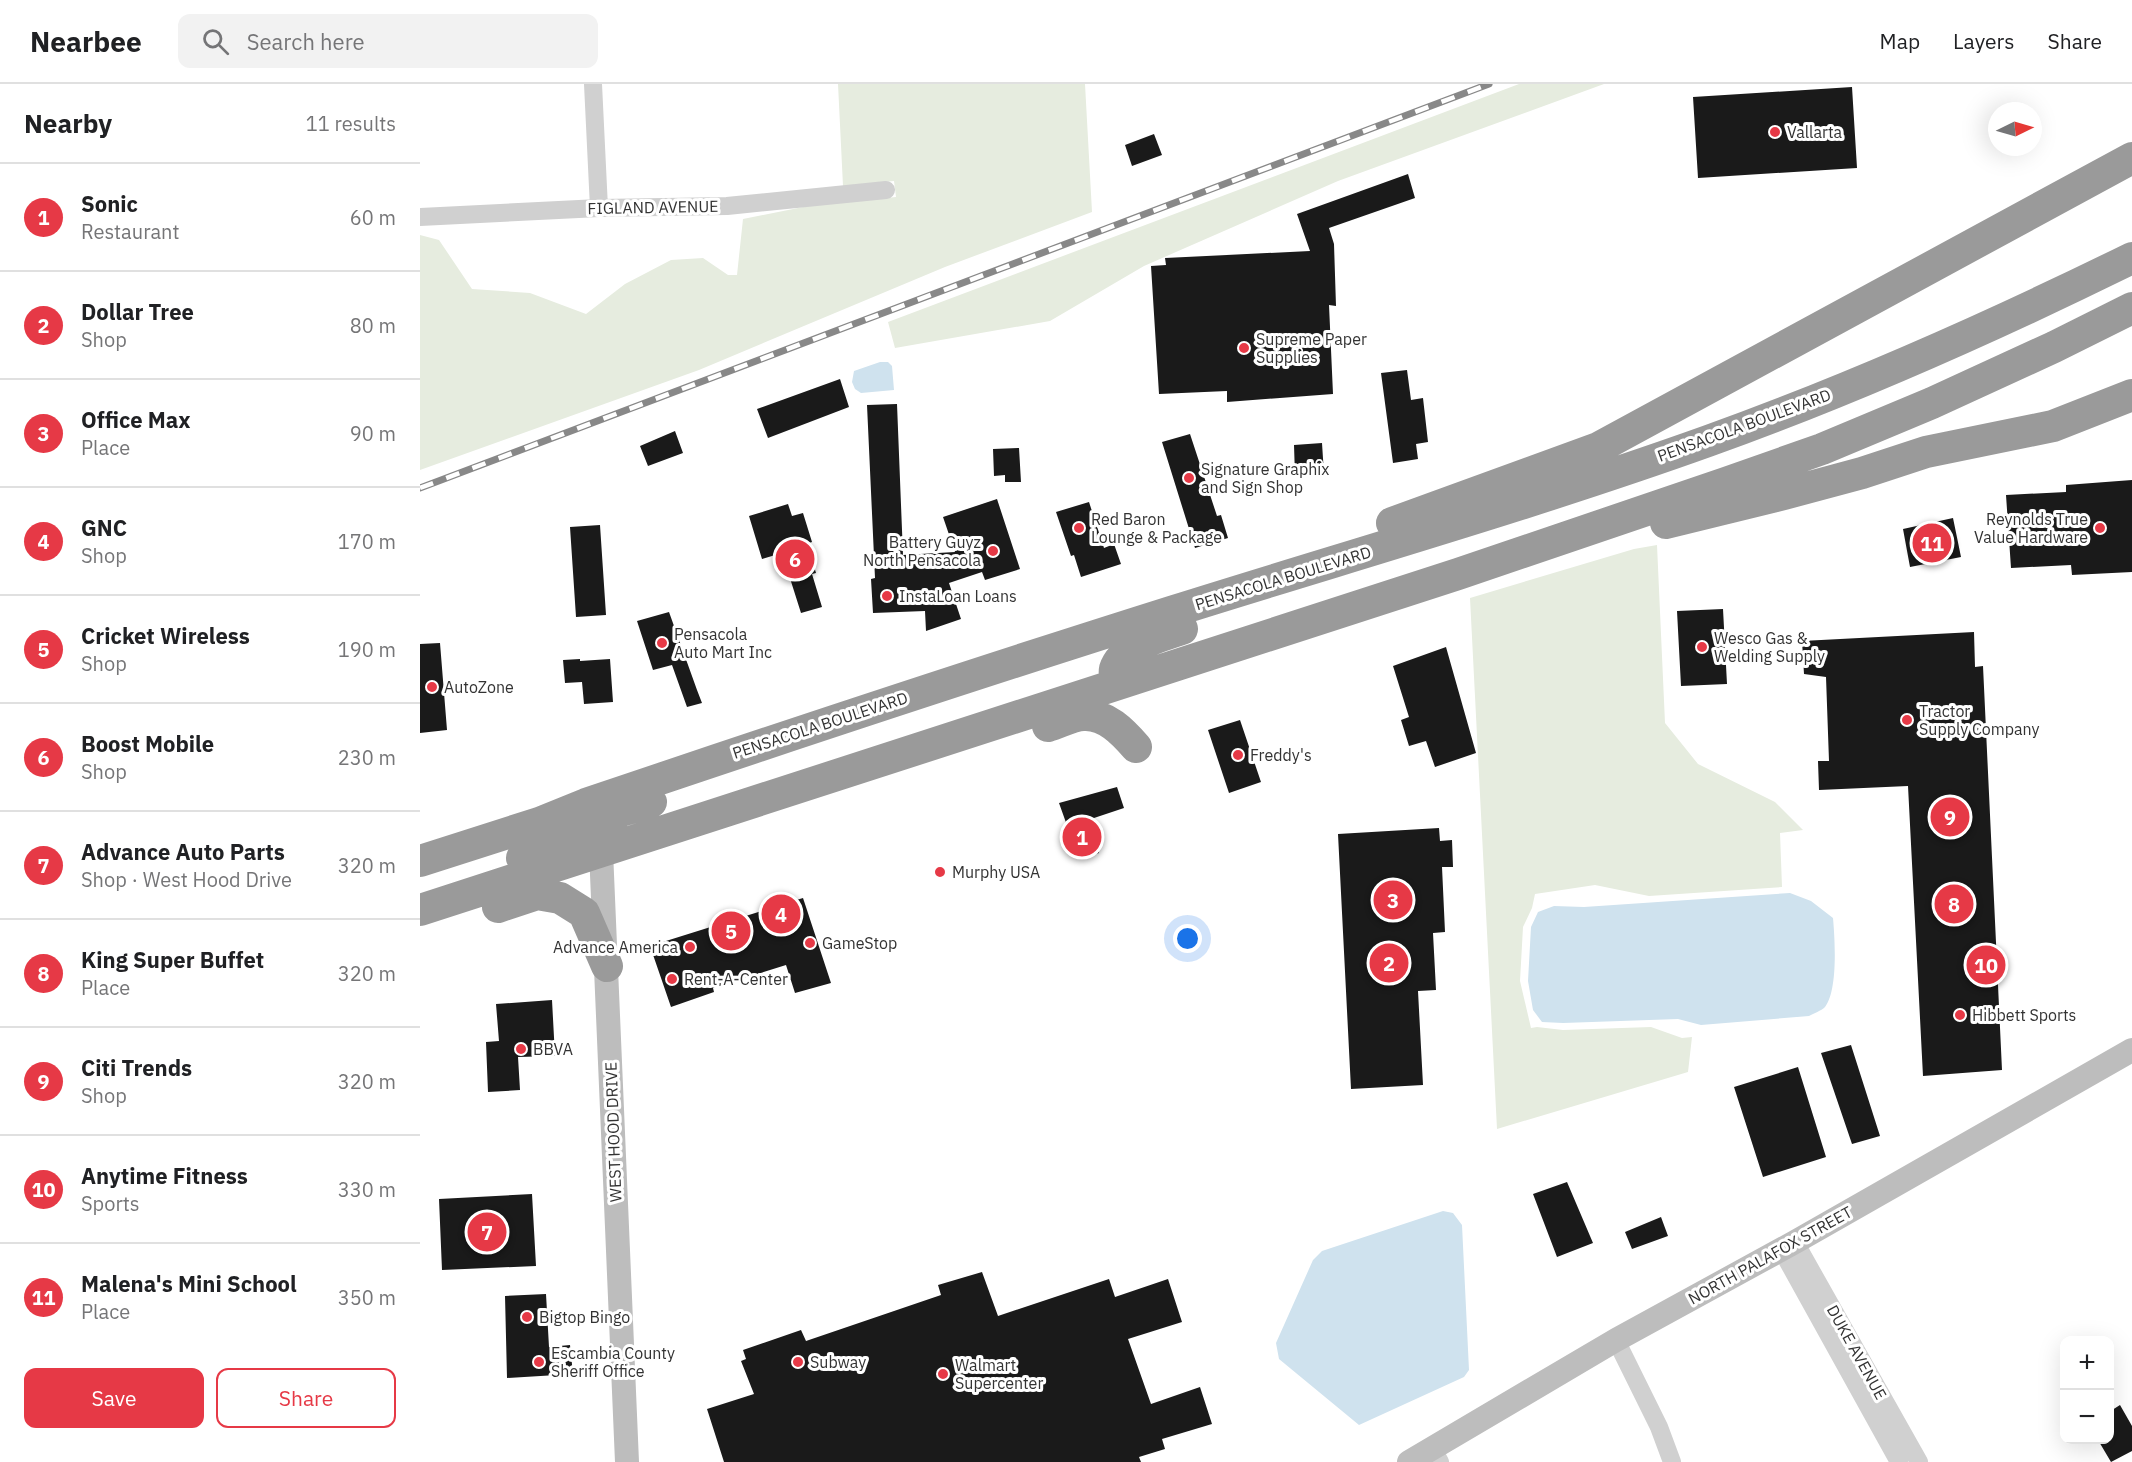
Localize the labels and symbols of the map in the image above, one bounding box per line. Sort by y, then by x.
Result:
north arrow [1988,102,2042,156]
place label: Vallarta [1787,122,1843,142]
marker: Vallarta [1768,125,1782,139]
street label: FIGLAND AVENUE [587,196,719,218]
place label: Supreme Paper Supplies [1256,329,1367,367]
marker: Supreme Paper Supplies [1237,341,1251,355]
street label: PENSACOLA BOULEVARD [1655,384,1833,466]
place label: Signature Graphix and Sign Shop [1201,459,1329,497]
marker: Signature Graphix and Sign Shop [1182,471,1196,485]
place label: Red Baron Lounge & Package [1091,509,1222,547]
place label: Reynolds True Value Hardware [1974,509,2088,547]
pin: 11 [1912,520,1952,566]
marker: Red Baron Lounge & Package [1072,521,1086,535]
marker: Reynolds True Value Hardware [2093,521,2107,535]
place label: Battery Guyz North Pensacola [863,532,981,570]
pin: 6 [776,536,814,582]
street label: PENSACOLA BOULEVARD [1192,542,1374,614]
marker: Battery Guyz North Pensacola [986,544,1000,558]
place label: InstaLoan Loans [899,586,1017,606]
marker: InstaLoan Loans [880,589,894,603]
place label: Pensacola Auto Mart Inc [674,624,772,662]
place label: Wesco Gas & Welding Supply [1714,628,1825,666]
marker: Pensacola Auto Mart Inc [655,636,669,650]
marker: Wesco Gas & Welding Supply [1695,640,1709,654]
place label: AutoZone [444,677,514,697]
marker: AutoZone [425,680,439,694]
street label: PENSACOLA BOULEVARD [730,687,910,763]
place label: Tractor Supply Company [1919,701,2040,739]
marker: Tractor Supply Company [1900,713,1914,727]
place label: Freddy's [1250,745,1312,765]
marker: Freddy's [1231,748,1245,762]
pin: 9 [1930,794,1970,840]
pin: 1 [1062,814,1102,860]
place label: Murphy USA [952,862,1040,882]
marker: Murphy USA [933,865,947,879]
pin: 3 [1374,878,1412,922]
pin: 8 [1934,882,1973,926]
pin: 4 [762,892,800,936]
pin: 5 [712,908,750,954]
your location [1173,924,1202,953]
place label: GameStop [822,933,897,953]
marker: GameStop [803,936,817,950]
place label: Advance America [553,937,678,957]
marker: Advance America [683,940,697,954]
pin: 2 [1370,940,1408,986]
pin: 10 [1966,942,2006,988]
place label: Rent-A-Center [684,969,788,989]
marker: Rent-A-Center [665,972,679,986]
place label: Hibbett Sports [1972,1005,2076,1025]
marker: Hibbett Sports [1953,1008,1967,1022]
place label: BBVA [533,1039,573,1059]
marker: BBVA [514,1042,528,1056]
street label: WEST HOOD DRIVE [601,1061,625,1203]
street label: NORTH PALAFOX STREET [1685,1202,1855,1308]
pin: 7 [468,1210,506,1254]
street label: DUKE AVENUE [1823,1301,1891,1403]
place label: Bigtop Bingo [539,1307,630,1327]
marker: Bigtop Bingo [520,1310,534,1324]
place label: Escambia County Sheriff Office [551,1343,675,1381]
place label: Subway [810,1352,866,1372]
marker: Escambia County Sheriff Office [532,1355,546,1369]
marker: Subway [791,1355,805,1369]
place label: Walmart Supercenter [955,1355,1043,1393]
marker: Walmart Supercenter [936,1367,950,1381]

